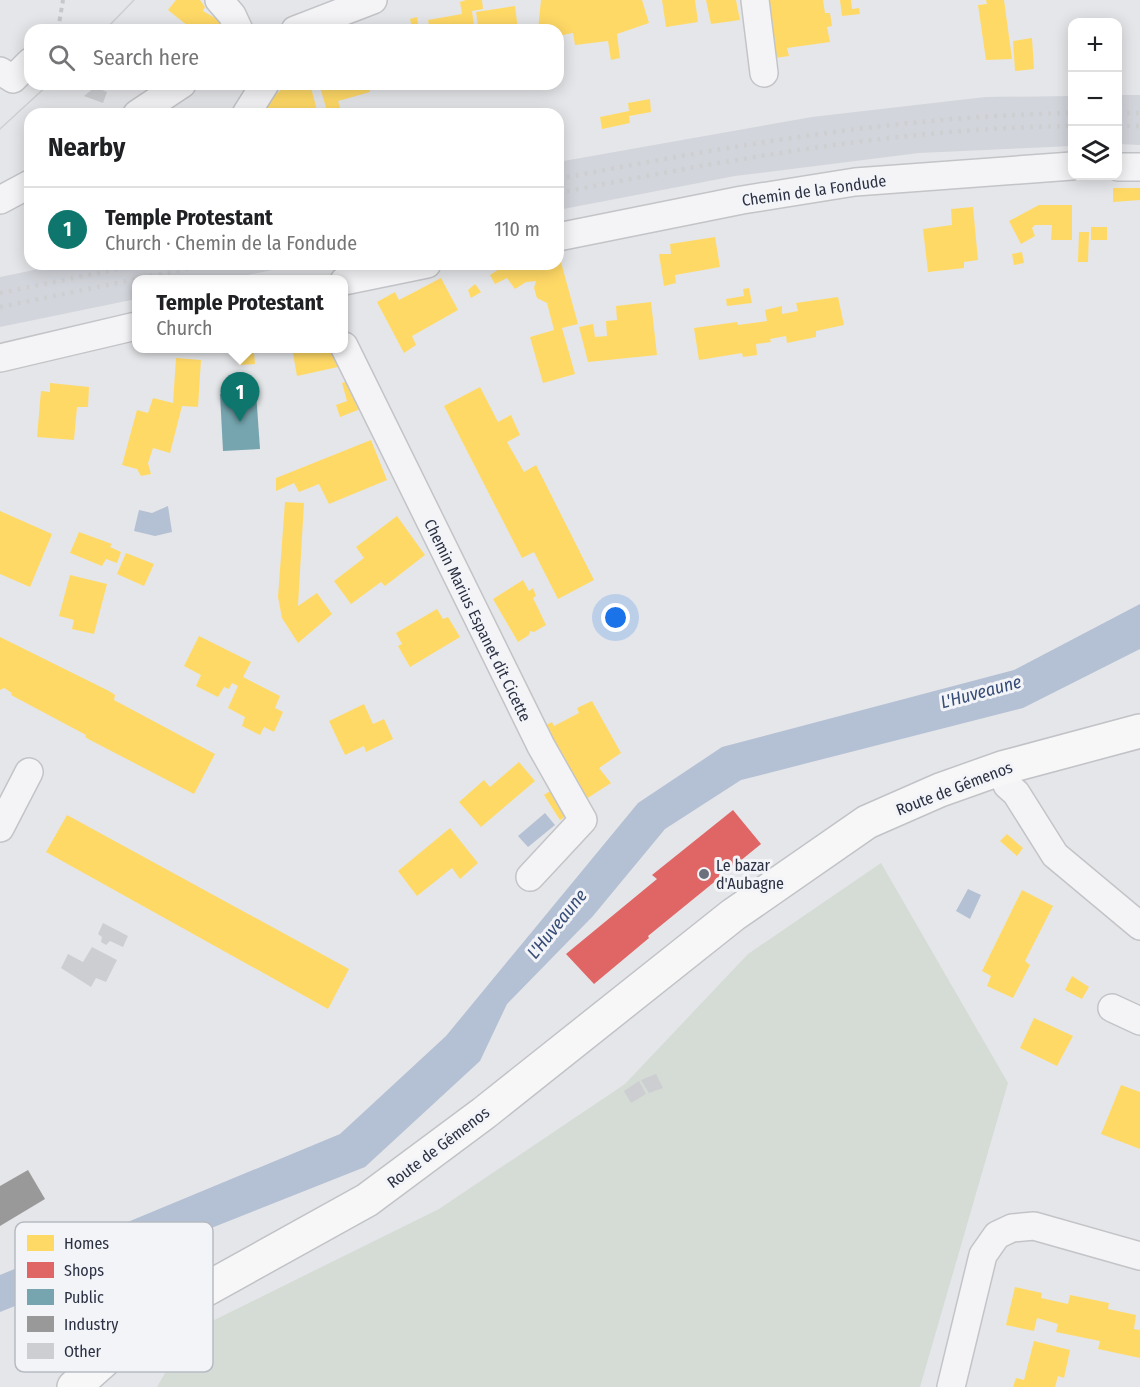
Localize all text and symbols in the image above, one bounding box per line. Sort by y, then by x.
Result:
map controls [1068,18,1122,180]
button: + [1068,18,1122,72]
search box [24,24,564,90]
icon: search [45,41,78,74]
text: Search here [93,44,199,71]
button: − [1068,72,1122,126]
button: layers [1068,126,1122,180]
text: Nearby [48,132,125,163]
street label: Chemin de la Fondude [741,171,888,210]
text: Temple Protestant [105,204,273,231]
text: 1 [63,217,72,241]
text: 110 m [494,217,540,241]
text: Church · Chemin de la Fondude [105,231,357,255]
popup [132,275,348,353]
text: Temple Protestant [156,289,324,316]
text: Church [156,316,213,340]
pin: 1 [220,372,260,422]
street label: Chemin Marius Espanet dit Cicette [420,516,535,725]
your location [601,603,630,632]
water label: L'Huveaune [938,671,1024,713]
street label: Route de Gémenos [893,757,1015,819]
place label: Le bazar d'Aubagne [716,856,784,893]
marker: Le bazar d'Aubagne [697,867,711,881]
water label: L'Huveaune [522,885,592,963]
street label: Route de Gémenos [383,1103,493,1192]
legend [15,1222,213,1372]
text: Homes [64,1234,109,1253]
text: Shops [64,1261,104,1280]
text: Public [64,1288,104,1307]
text: Industry [64,1315,119,1334]
text: Other [64,1342,102,1361]

